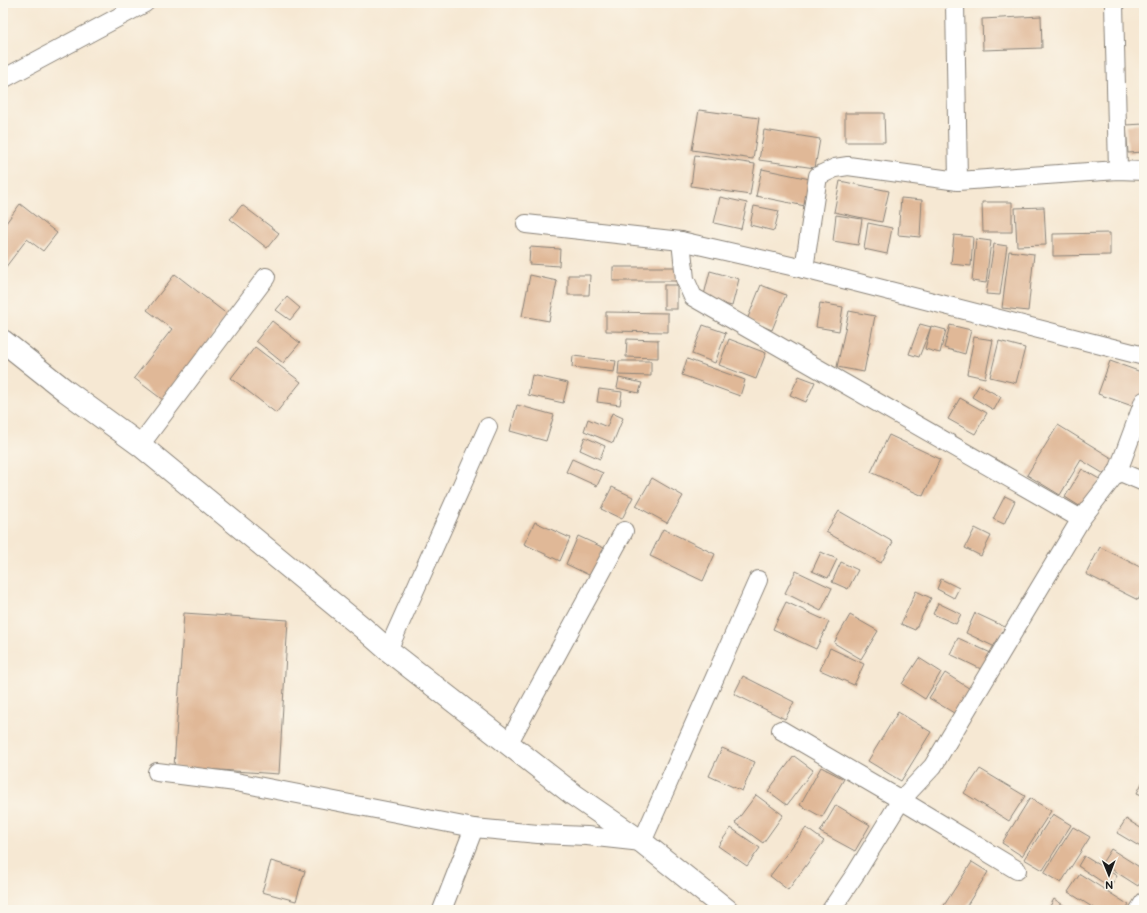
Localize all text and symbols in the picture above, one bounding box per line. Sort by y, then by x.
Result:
north arrow [1089,855,1129,895]
text: N [1105,878,1113,891]

